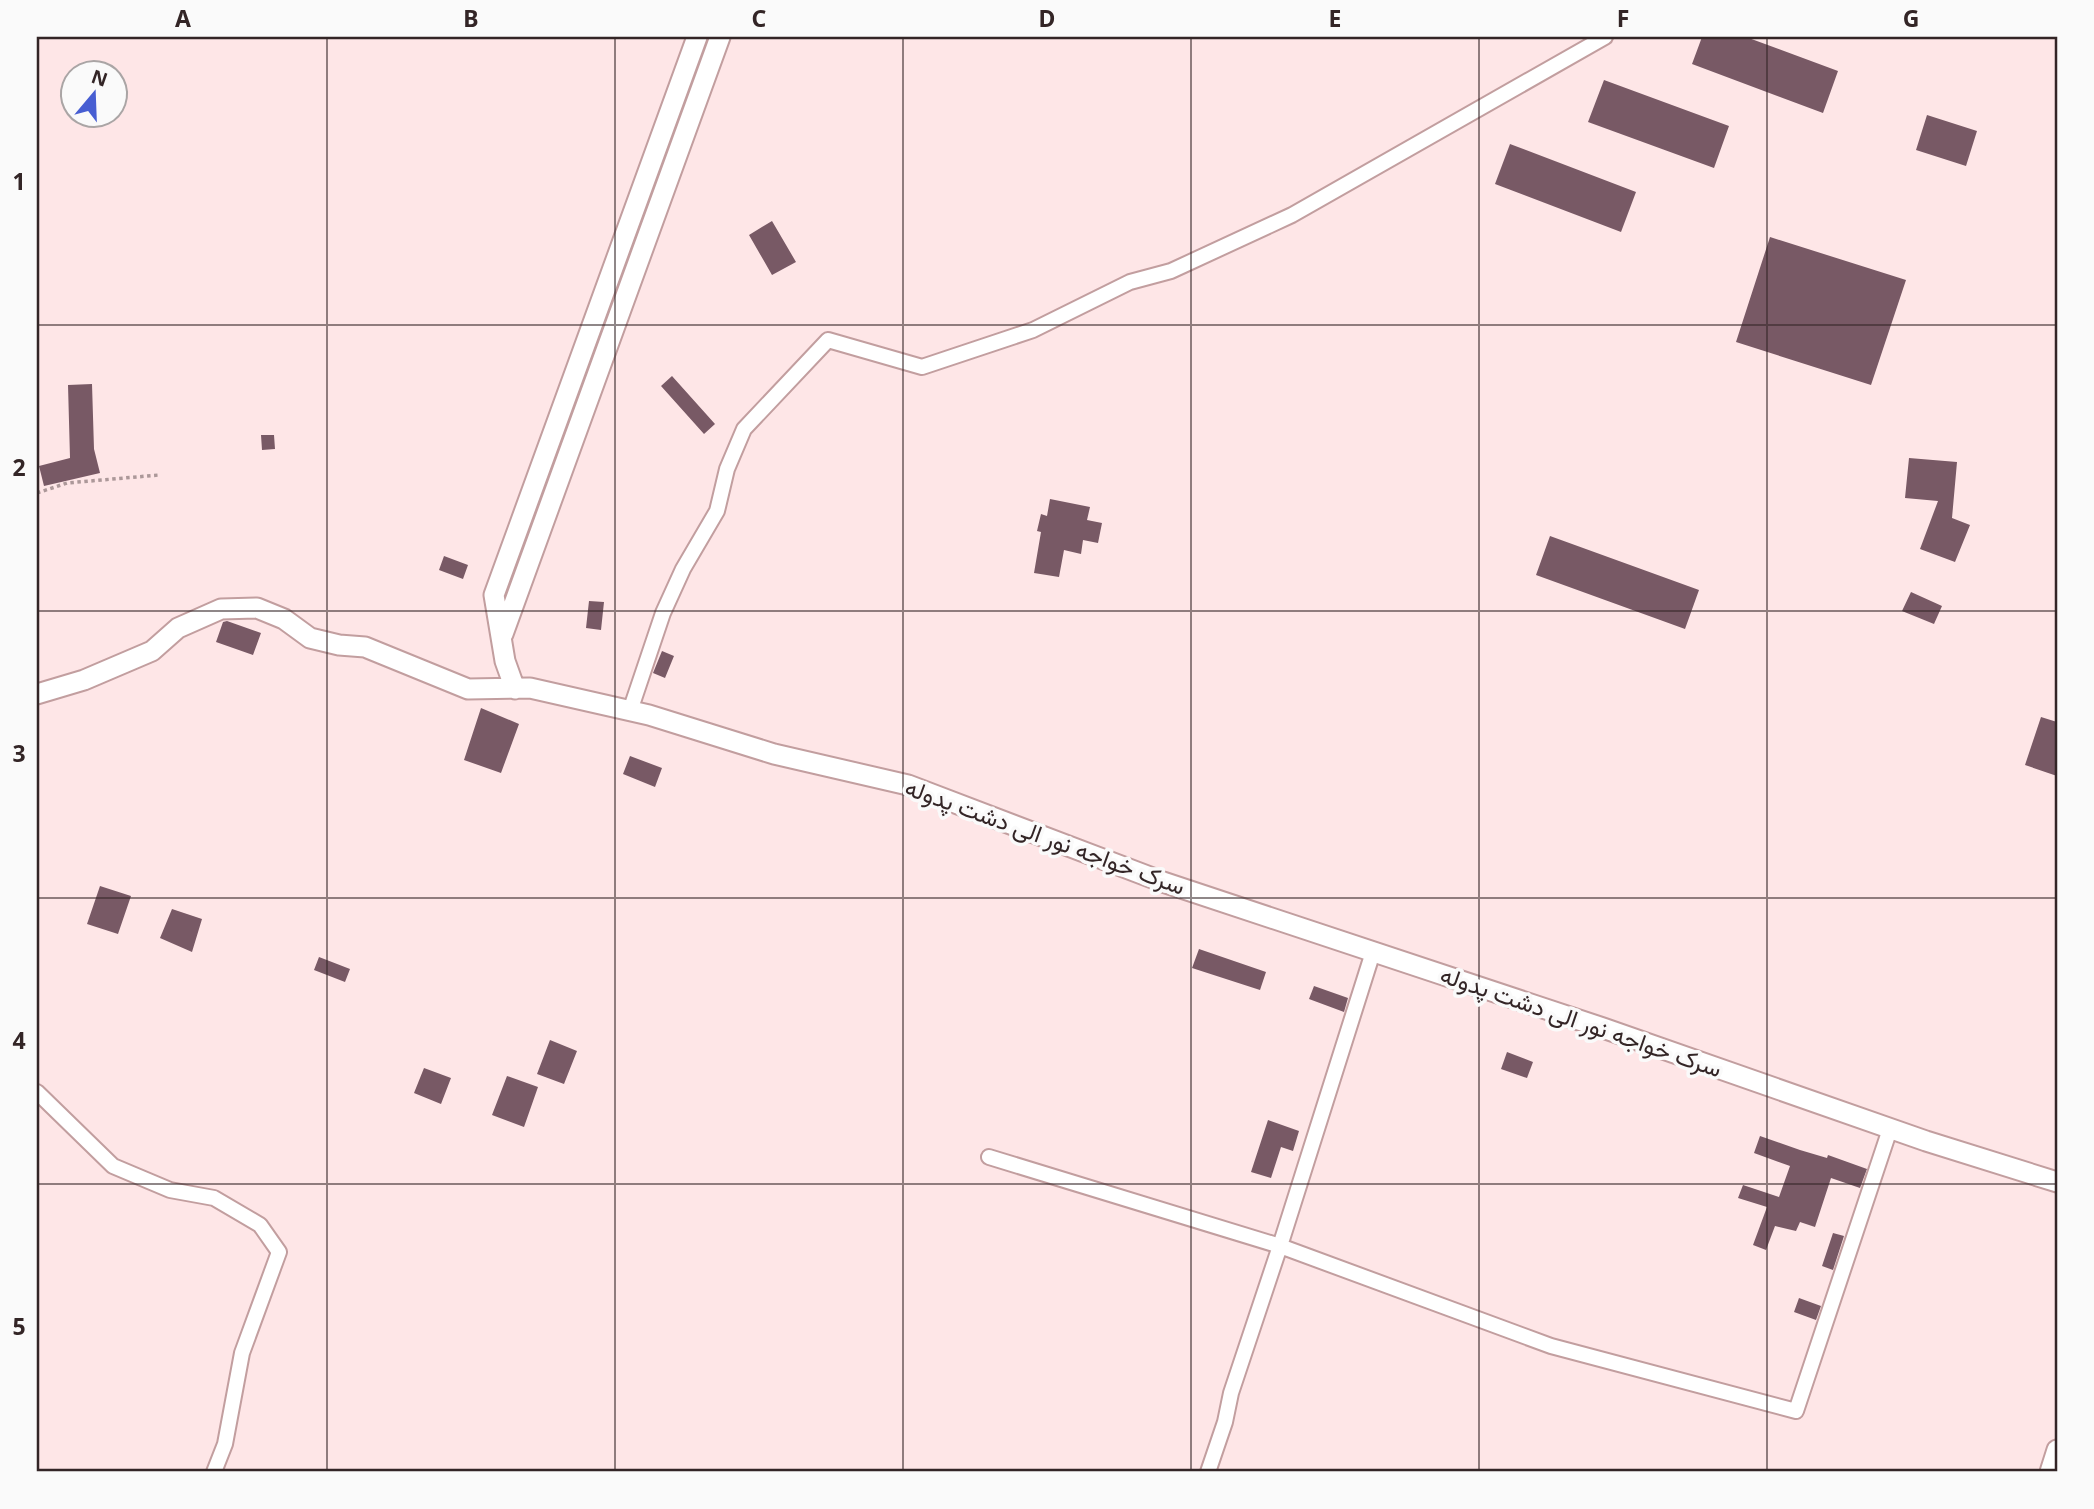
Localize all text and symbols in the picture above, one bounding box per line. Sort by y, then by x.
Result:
text: A [175,2,191,34]
text: B [463,2,479,34]
text: C [752,2,767,34]
text: D [1039,2,1055,34]
text: E [1329,2,1341,34]
text: F [1617,2,1629,34]
text: G [1903,2,1919,34]
north arrow [60,60,130,130]
text: N [88,63,111,93]
text: 1 [12,165,26,197]
text: 2 [12,451,26,483]
text: 3 [12,737,26,769]
street label: سرک خواجه نور الی دشت پدوله [901,770,1190,903]
street label: سرک خواجه نور الی دشت پدوله [1436,957,1727,1085]
text: 4 [12,1024,26,1056]
text: 5 [12,1310,26,1342]

